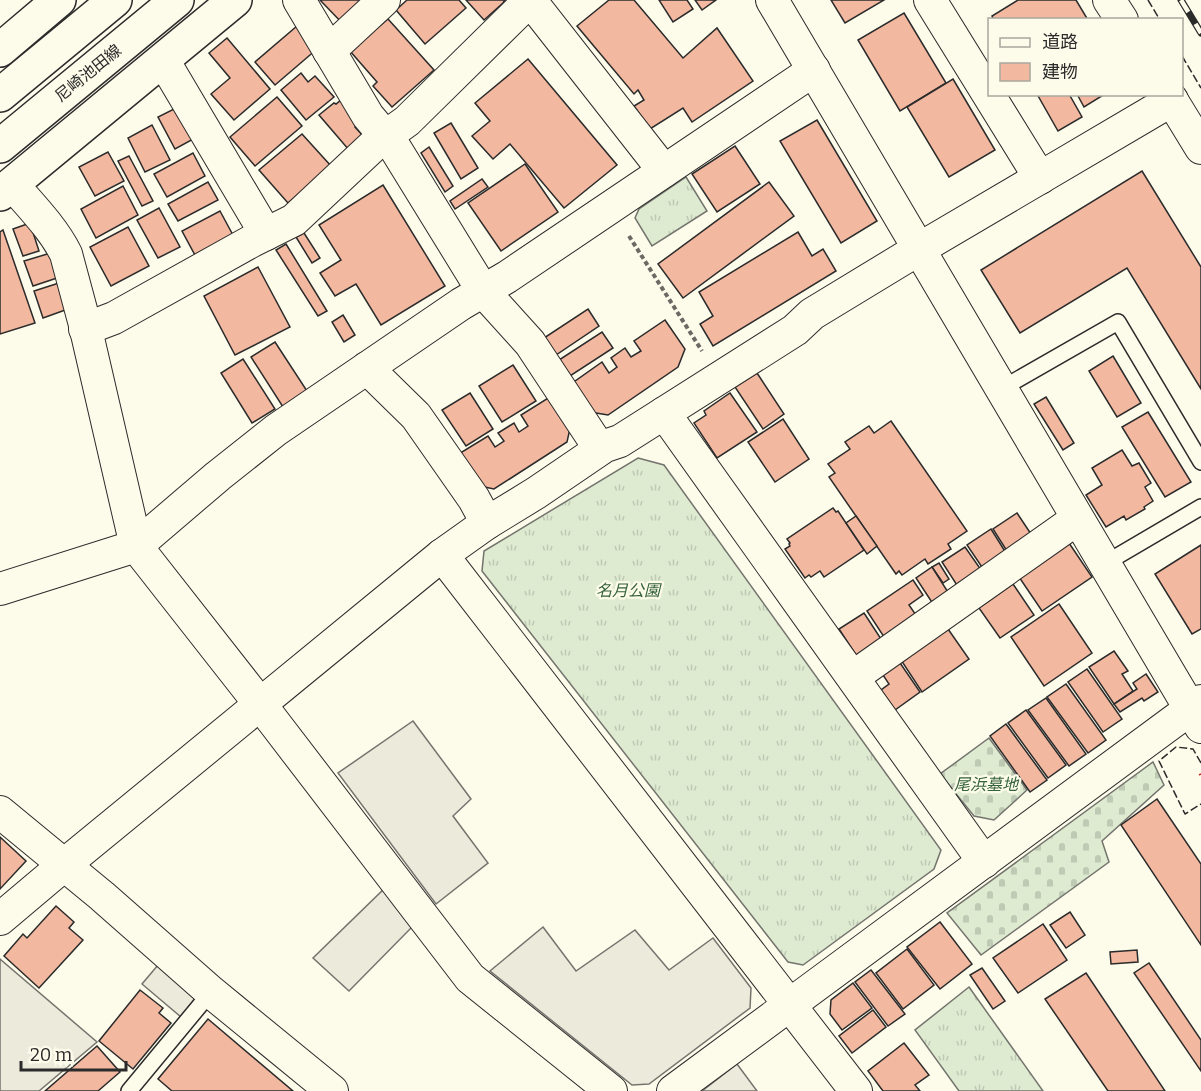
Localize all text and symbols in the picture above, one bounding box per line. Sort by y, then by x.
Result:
legend [988,18,1183,96]
text: 道路 [1042,31,1078,53]
street label: 尼崎池田線 [51,40,125,106]
text: 建物 [1042,61,1078,83]
park label: 名月公園 [596,581,662,600]
park label: 尾浜墓地 [954,775,1020,794]
scale bar [21,1034,126,1072]
text: 20 m [30,1044,72,1066]

